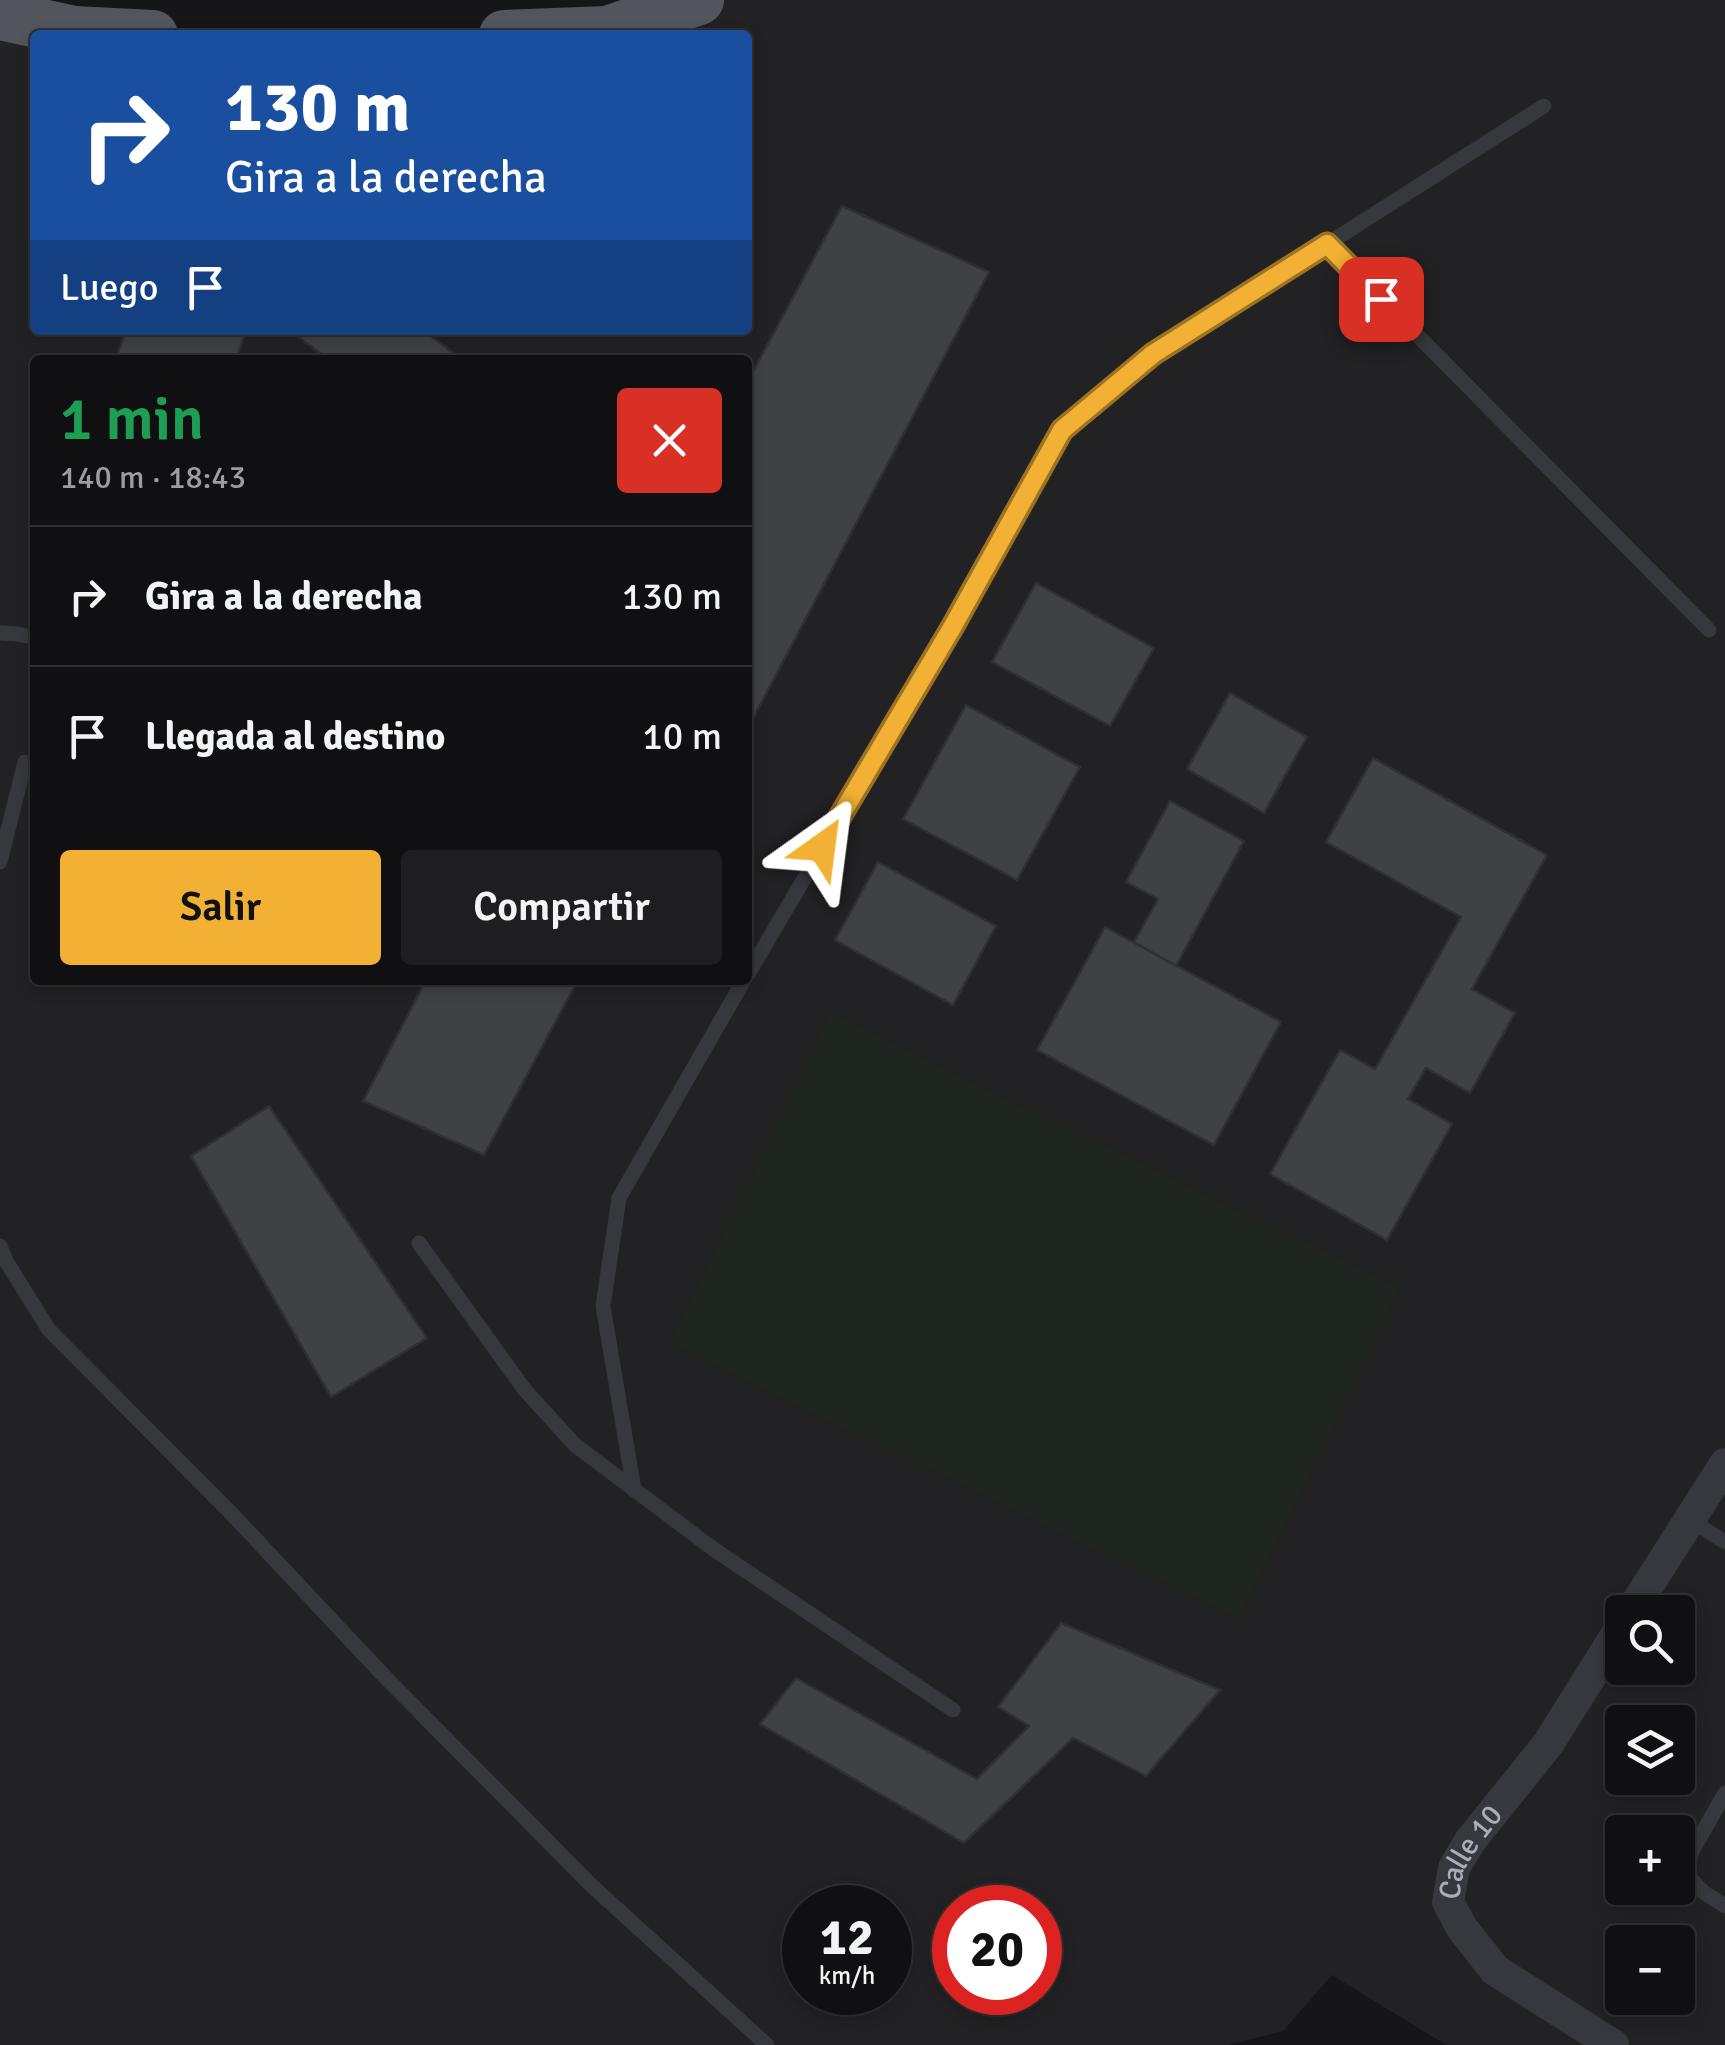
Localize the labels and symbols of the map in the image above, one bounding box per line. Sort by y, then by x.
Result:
pin [1339,257,1424,342]
position arrow [770,795,874,899]
street label: Calle 10 [1430,1797,1510,1902]
speed limit sign: 20 [932,1885,1062,2015]

